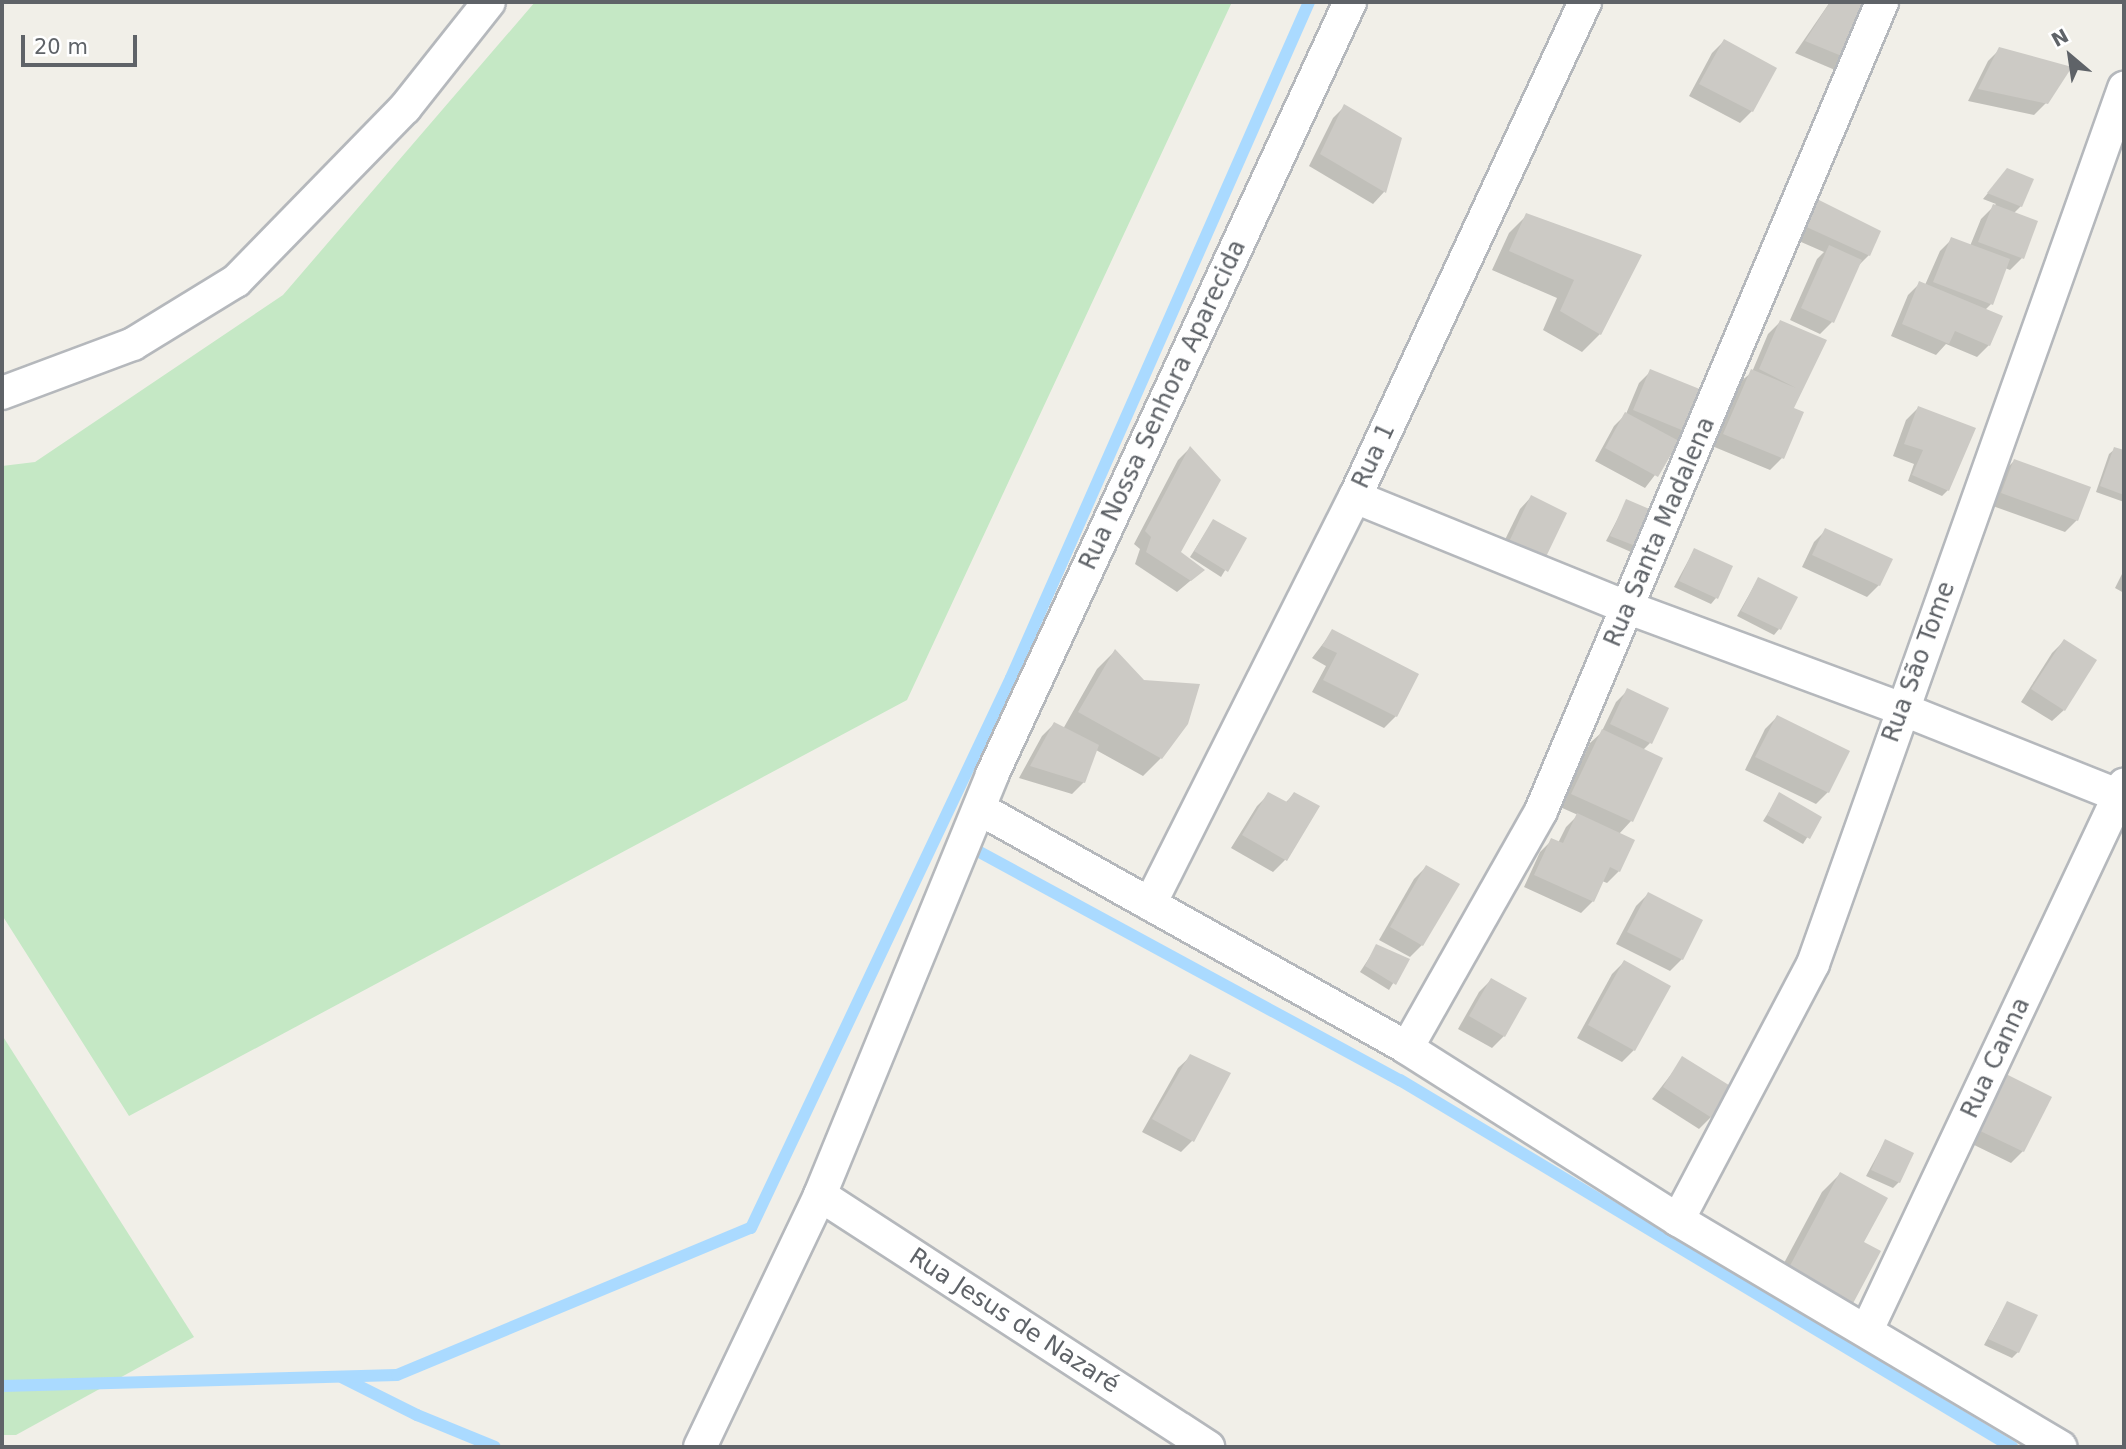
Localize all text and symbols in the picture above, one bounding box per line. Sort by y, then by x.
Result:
scale bar [24,21,140,65]
north arrow [2035,21,2105,91]
text: N [2048,24,2072,51]
text: 20 m [34,35,88,59]
street label: Rua Nossa Senhora Aparecida [1074,235,1252,575]
street label: Rua Santa Madalena [1599,413,1721,651]
street label: Rua 1 [1346,419,1402,493]
street label: Rua São Tome [1877,578,1961,746]
street label: Rua Canna [1956,993,2036,1123]
street label: Rua Jesus de Nazaré [904,1242,1124,1400]

